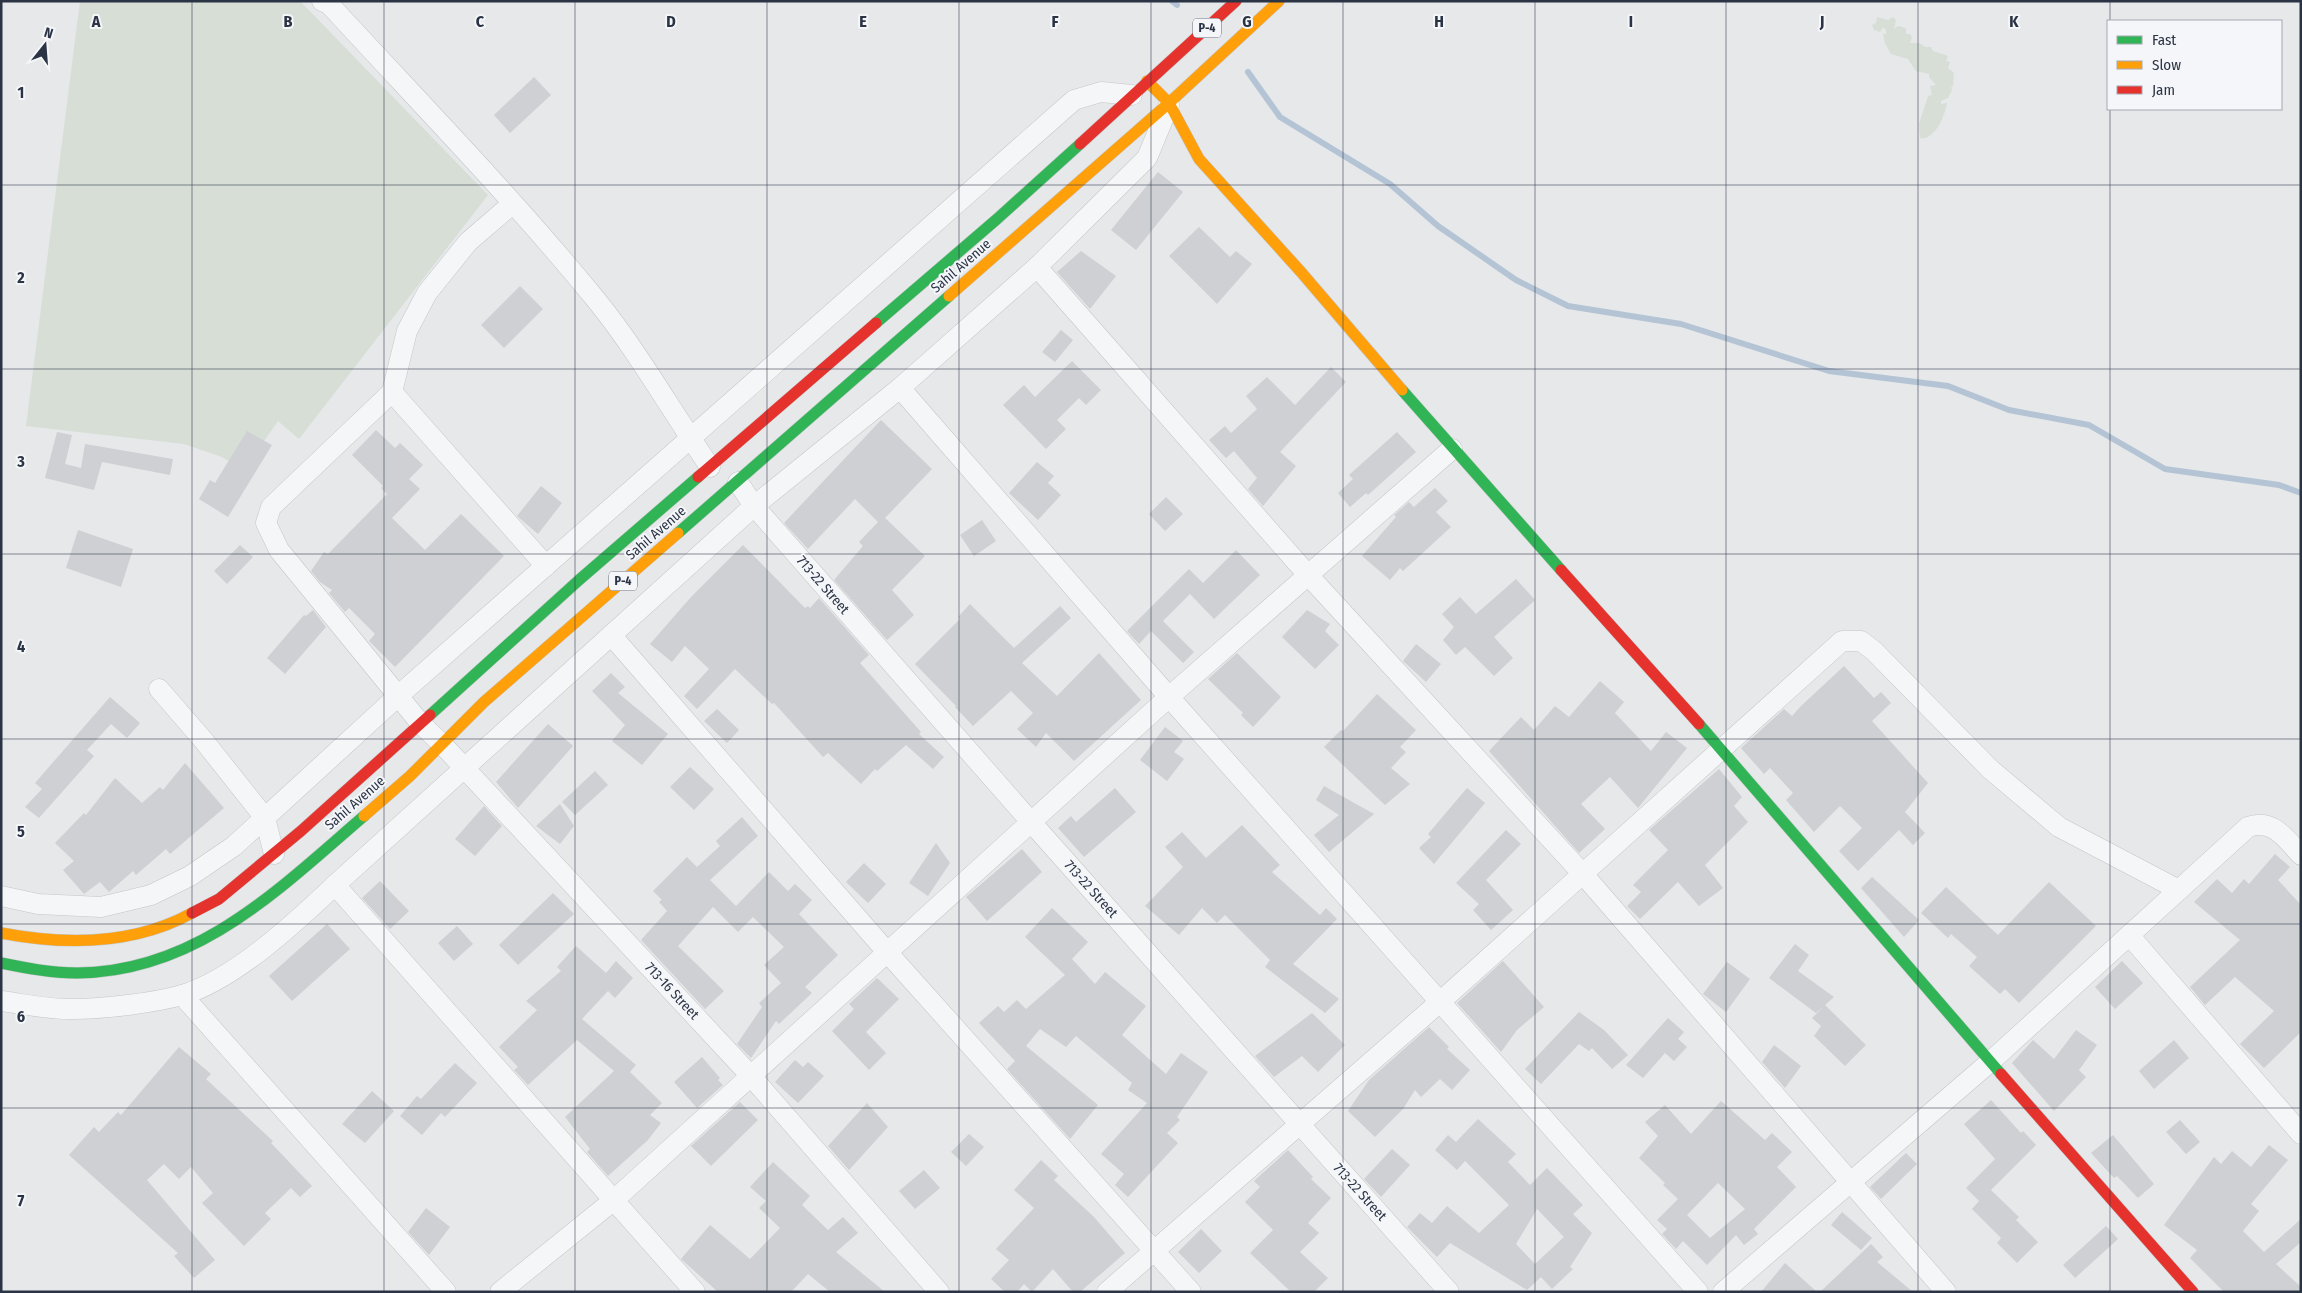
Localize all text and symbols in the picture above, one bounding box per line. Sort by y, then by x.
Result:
text: A [91,12,101,31]
text: B [284,12,293,31]
text: C [476,12,485,31]
text: D [666,12,676,31]
text: E [859,12,867,31]
text: F [1051,12,1059,31]
text: G [1242,12,1252,31]
text: H [1434,12,1444,31]
text: I [1629,12,1633,31]
text: J [1819,12,1824,31]
text: K [2009,12,2019,31]
road number: P-4 [1193,18,1221,38]
north arrow [20,20,70,70]
legend [2107,20,2282,110]
text: N [42,24,55,42]
text: Fast [2152,31,2176,49]
text: Slow [2152,56,2181,74]
text: Jam [2152,81,2175,99]
text: 1 [18,83,24,102]
street label: Sahil Avenue [928,235,994,297]
text: 2 [16,268,25,287]
text: 3 [16,452,25,471]
street label: Sahil Avenue [623,502,689,564]
street label: 713-22 Street [793,552,853,618]
road number: P-4 [609,572,637,590]
text: 4 [17,637,25,656]
street label: Sahil Avenue [322,772,388,834]
text: 5 [17,822,25,841]
street label: 713-22 Street [1061,857,1122,922]
street label: 713-16 Street [641,959,703,1023]
text: 6 [17,1007,25,1026]
street label: 713-22 Street [1330,1160,1391,1225]
text: 7 [18,1191,25,1210]

